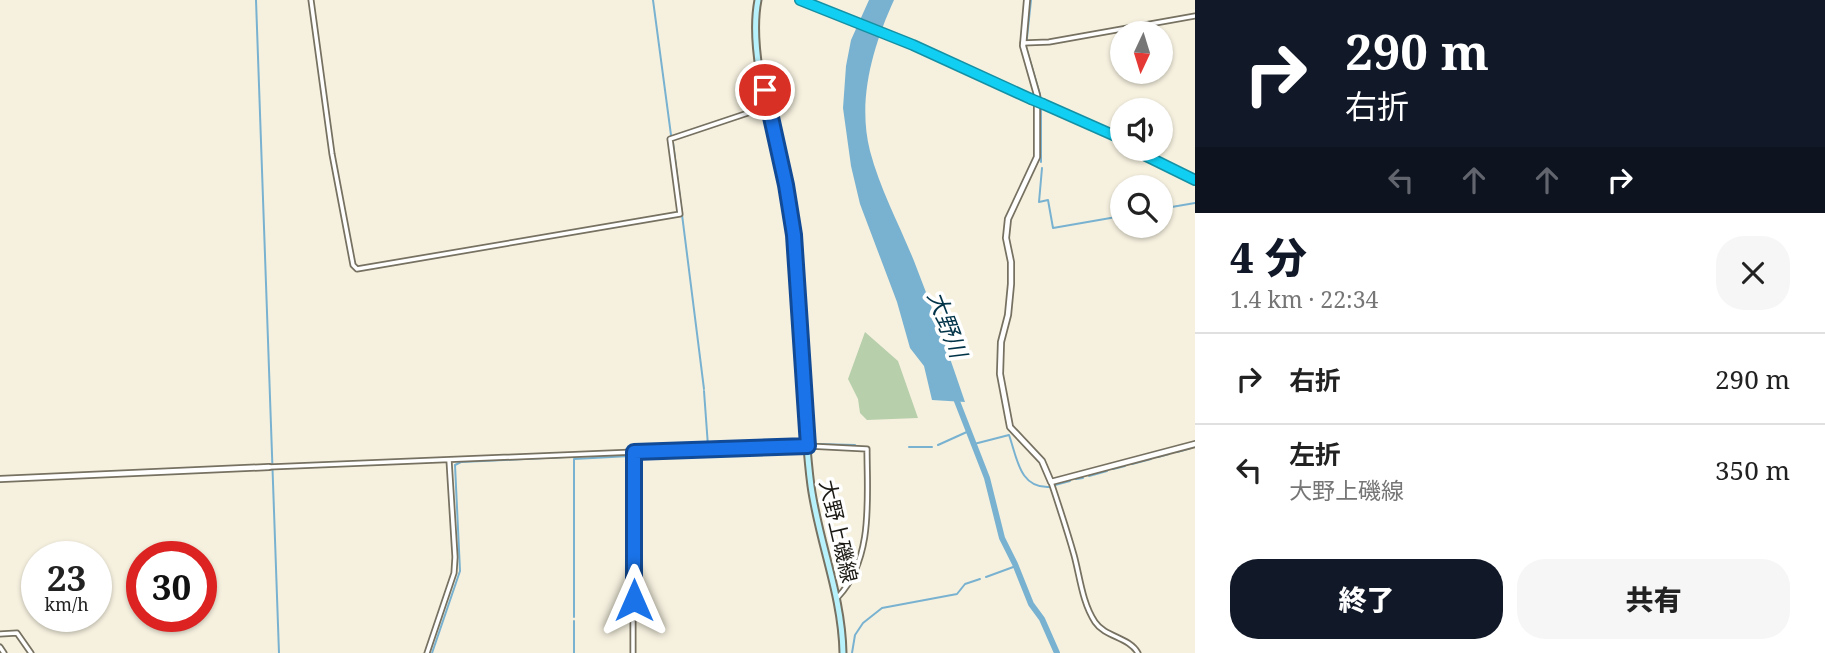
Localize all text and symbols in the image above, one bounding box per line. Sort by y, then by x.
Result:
text: 290 m [1345,18,1489,84]
north arrow [1110,21,1172,84]
map controls [1110,21,1173,238]
icon: right [1230,28,1321,119]
pin [735,60,795,120]
icon: arrive [746,71,784,109]
text: 右折 [1345,84,1409,127]
button: sound [1110,98,1173,161]
icon: left [1382,161,1420,199]
icon: ahead [1455,161,1493,199]
icon: ahead [1528,161,1566,199]
icon: right [1601,161,1639,199]
button: search [1110,175,1173,238]
text: 4 分 [1230,228,1307,285]
button: close [1716,236,1790,310]
text: 1.4 km · 22:34 [1230,283,1378,315]
water label: 大野川 [921,286,976,365]
icon: right [1230,360,1268,398]
text: 290 m [1715,361,1790,397]
text: 右折 [1289,362,1341,398]
text: 左折 [1289,436,1341,472]
icon: left [1230,451,1268,489]
text: 350 m [1715,452,1790,488]
text: 大野上磯線 [1289,474,1404,506]
street label: 大野上磯線 [814,477,864,585]
speed limit sign: 30 [126,541,217,632]
text: 23 [47,554,86,601]
button: 終了 [1230,559,1503,639]
button: 共有 [1517,559,1790,639]
position arrow [597,563,671,637]
text: km/h [44,592,89,616]

